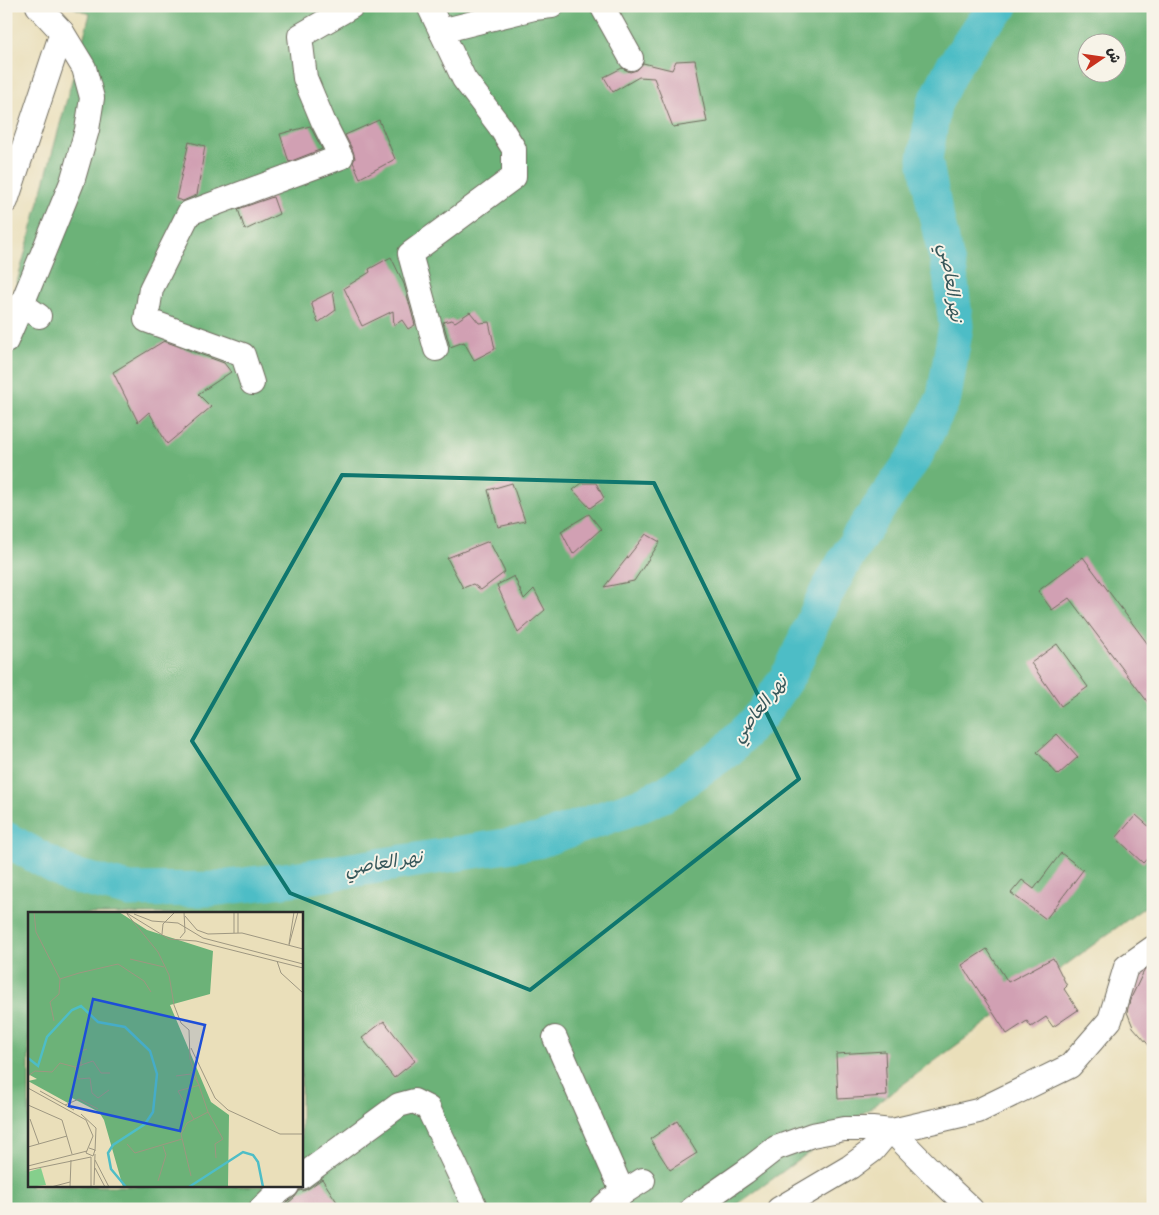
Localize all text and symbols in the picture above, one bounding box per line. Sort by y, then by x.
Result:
north arrow [1076,32,1126,82]
text: ش [1101,46,1124,65]
water label: نهر العاصي [930,243,967,326]
water label: نهر العاصي [727,670,798,749]
water label: نهر العاصي [343,846,427,884]
inset map [28,912,302,1188]

